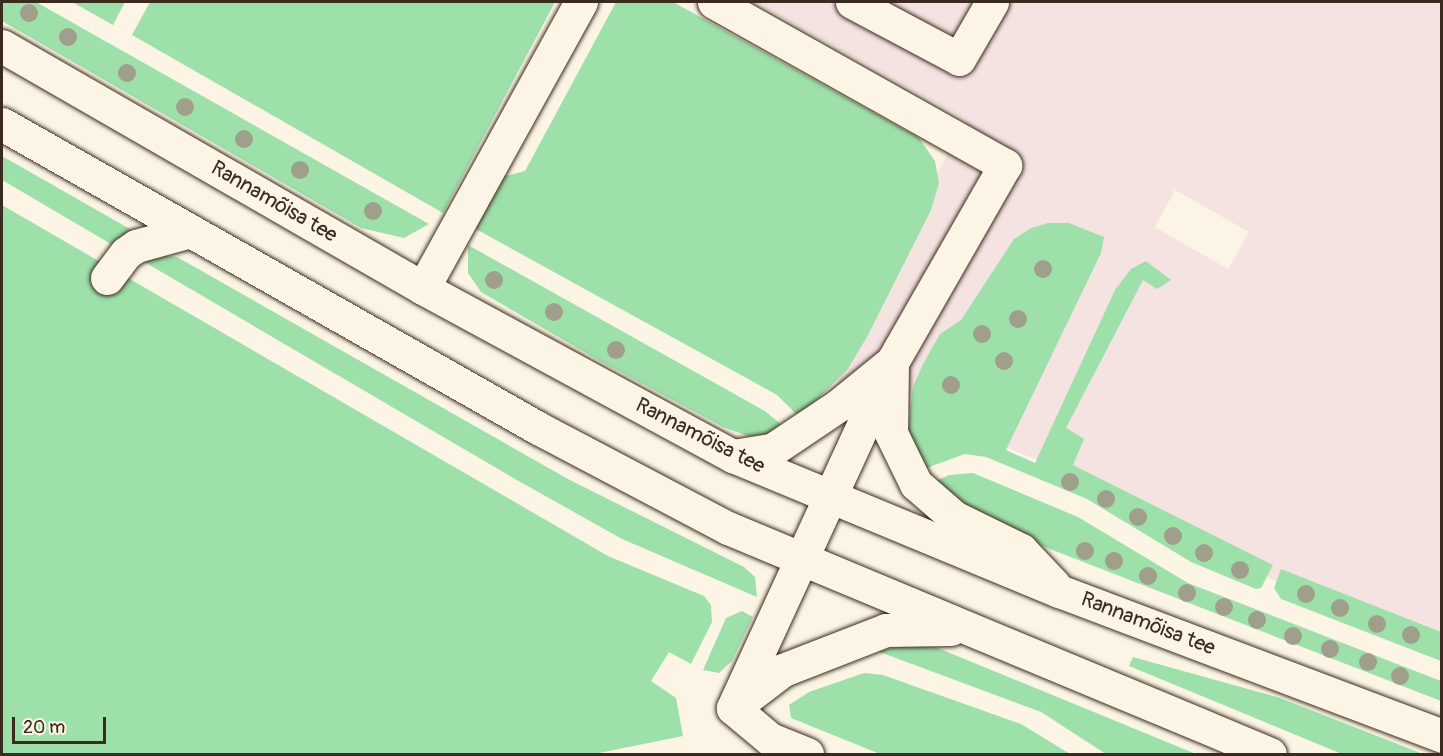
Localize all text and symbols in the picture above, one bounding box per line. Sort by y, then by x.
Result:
street label: Rannamõisa tee [206,156,342,248]
street label: Rannamõisa tee [631,393,769,479]
street label: Rannamõisa tee [1077,587,1219,661]
scale bar [15,705,110,743]
text: 20 m [23,716,65,739]

